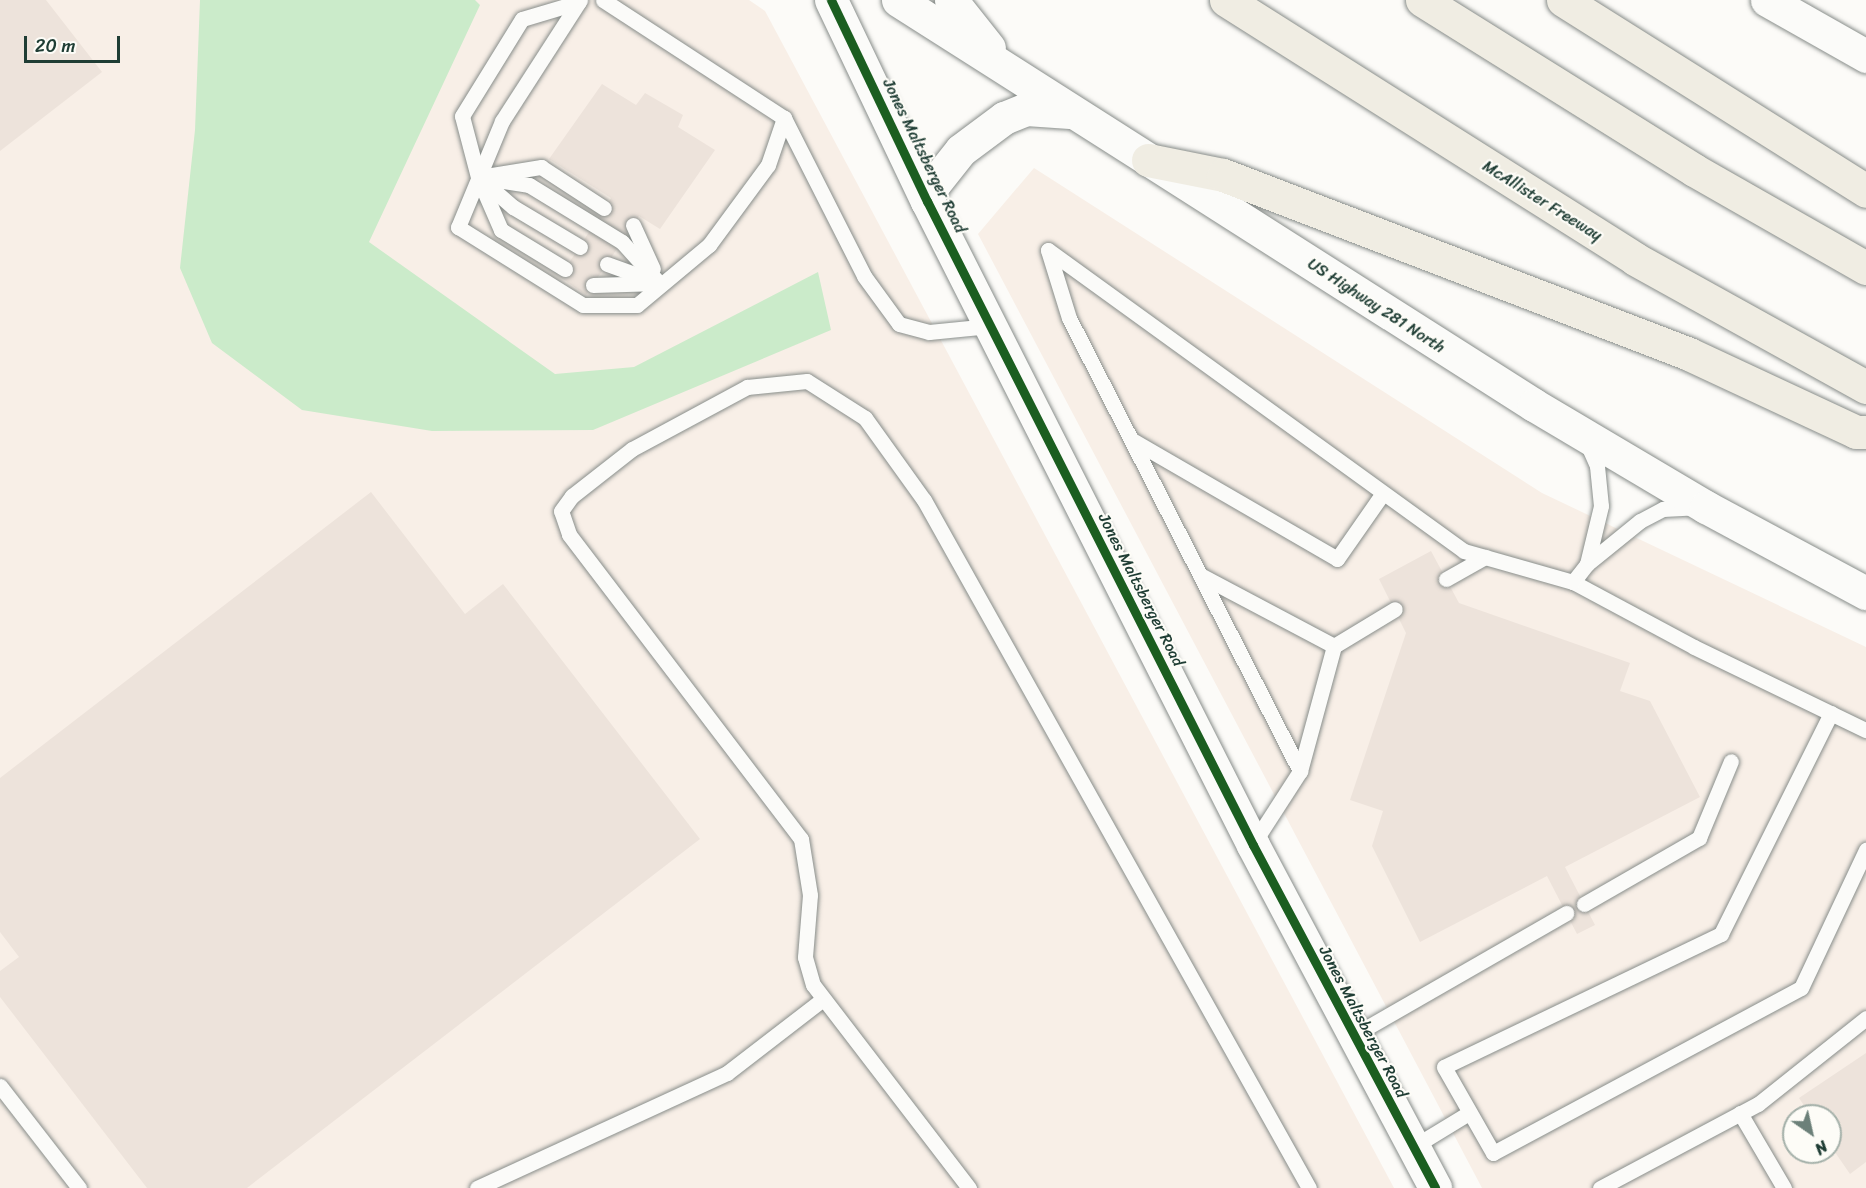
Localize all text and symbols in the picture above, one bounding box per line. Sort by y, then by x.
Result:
scale bar [27,24,123,62]
text: 20 m [35,30,75,62]
street label: Jones Maltsberger Road [879,76,969,236]
street label: McAllister Freeway [1479,156,1605,246]
street label: US Highway 281 North [1304,254,1448,358]
street label: Jones Maltsberger Road [1094,511,1188,669]
street label: Jones Maltsberger Road [1315,944,1411,1100]
north arrow [1782,1104,1842,1164]
text: N [1809,1133,1834,1163]

